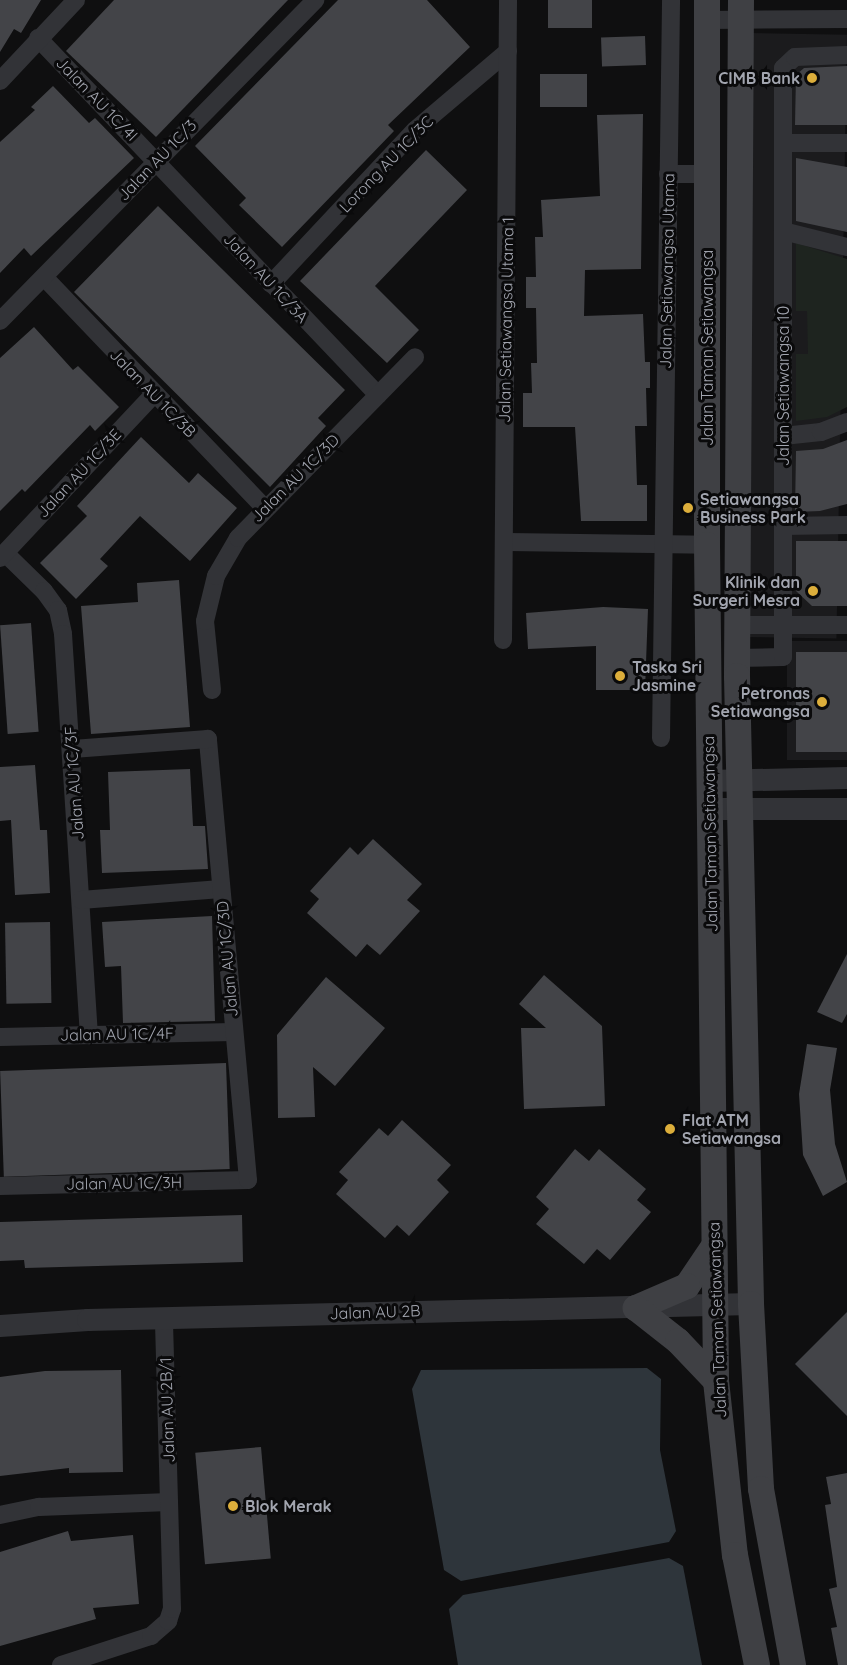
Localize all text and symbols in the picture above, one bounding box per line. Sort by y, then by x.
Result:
street label: Jalan AU 1C/4I [52,53,142,145]
place label: CIMB Bank [718,68,800,88]
marker: CIMB Bank [805,71,819,85]
street label: Lorong AU 1C/3C [335,112,437,216]
street label: Jalan AU 1C/3 [114,116,200,204]
street label: Jalan Setiawangsa Utama [656,173,678,369]
street label: Jalan Setiawangsa Utama 1 [495,217,517,423]
street label: Jalan AU 1C/3A [220,229,312,327]
street label: Jalan Taman Setiawangsa [697,250,717,446]
street label: Jalan Setiawangsa 10 [773,306,793,466]
street label: Jalan AU 1C/3B [106,345,200,441]
street label: Jalan AU 1C/3E [33,425,125,521]
street label: Jalan AU 1C/3D [247,430,343,526]
place label: Setiawangsa Business Park [700,489,806,527]
marker: Setiawangsa Business Park [681,501,695,515]
place label: Klinik dan Surgeri Mesra [693,572,800,610]
marker: Klinik dan Surgeri Mesra [804,582,822,600]
place label: Taska Sri Jasmine [632,657,702,695]
marker: Taska Sri Jasmine [613,669,627,683]
place label: Petronas Setiawangsa [711,683,810,721]
marker: Petronas Setiawangsa [815,695,829,709]
street label: Jalan AU 1C/3F [60,725,88,841]
street label: Jalan Taman Setiawangsa [699,736,721,932]
street label: Jalan AU 1C/3D [212,900,242,1018]
street label: Jalan AU 1C/4F [60,1023,174,1045]
place label: Flat ATM Setiawangsa [682,1110,781,1148]
marker: Flat ATM Setiawangsa [663,1122,677,1136]
street label: Jalan AU 1C/3H [66,1172,182,1194]
street label: Jalan Taman Setiawangsa [704,1222,730,1418]
street label: Jalan AU 2B [329,1301,421,1323]
street label: Jalan AU 2B/1 [156,1357,178,1463]
place label: Blok Merak [245,1496,332,1516]
marker: Blok Merak [226,1499,240,1513]

